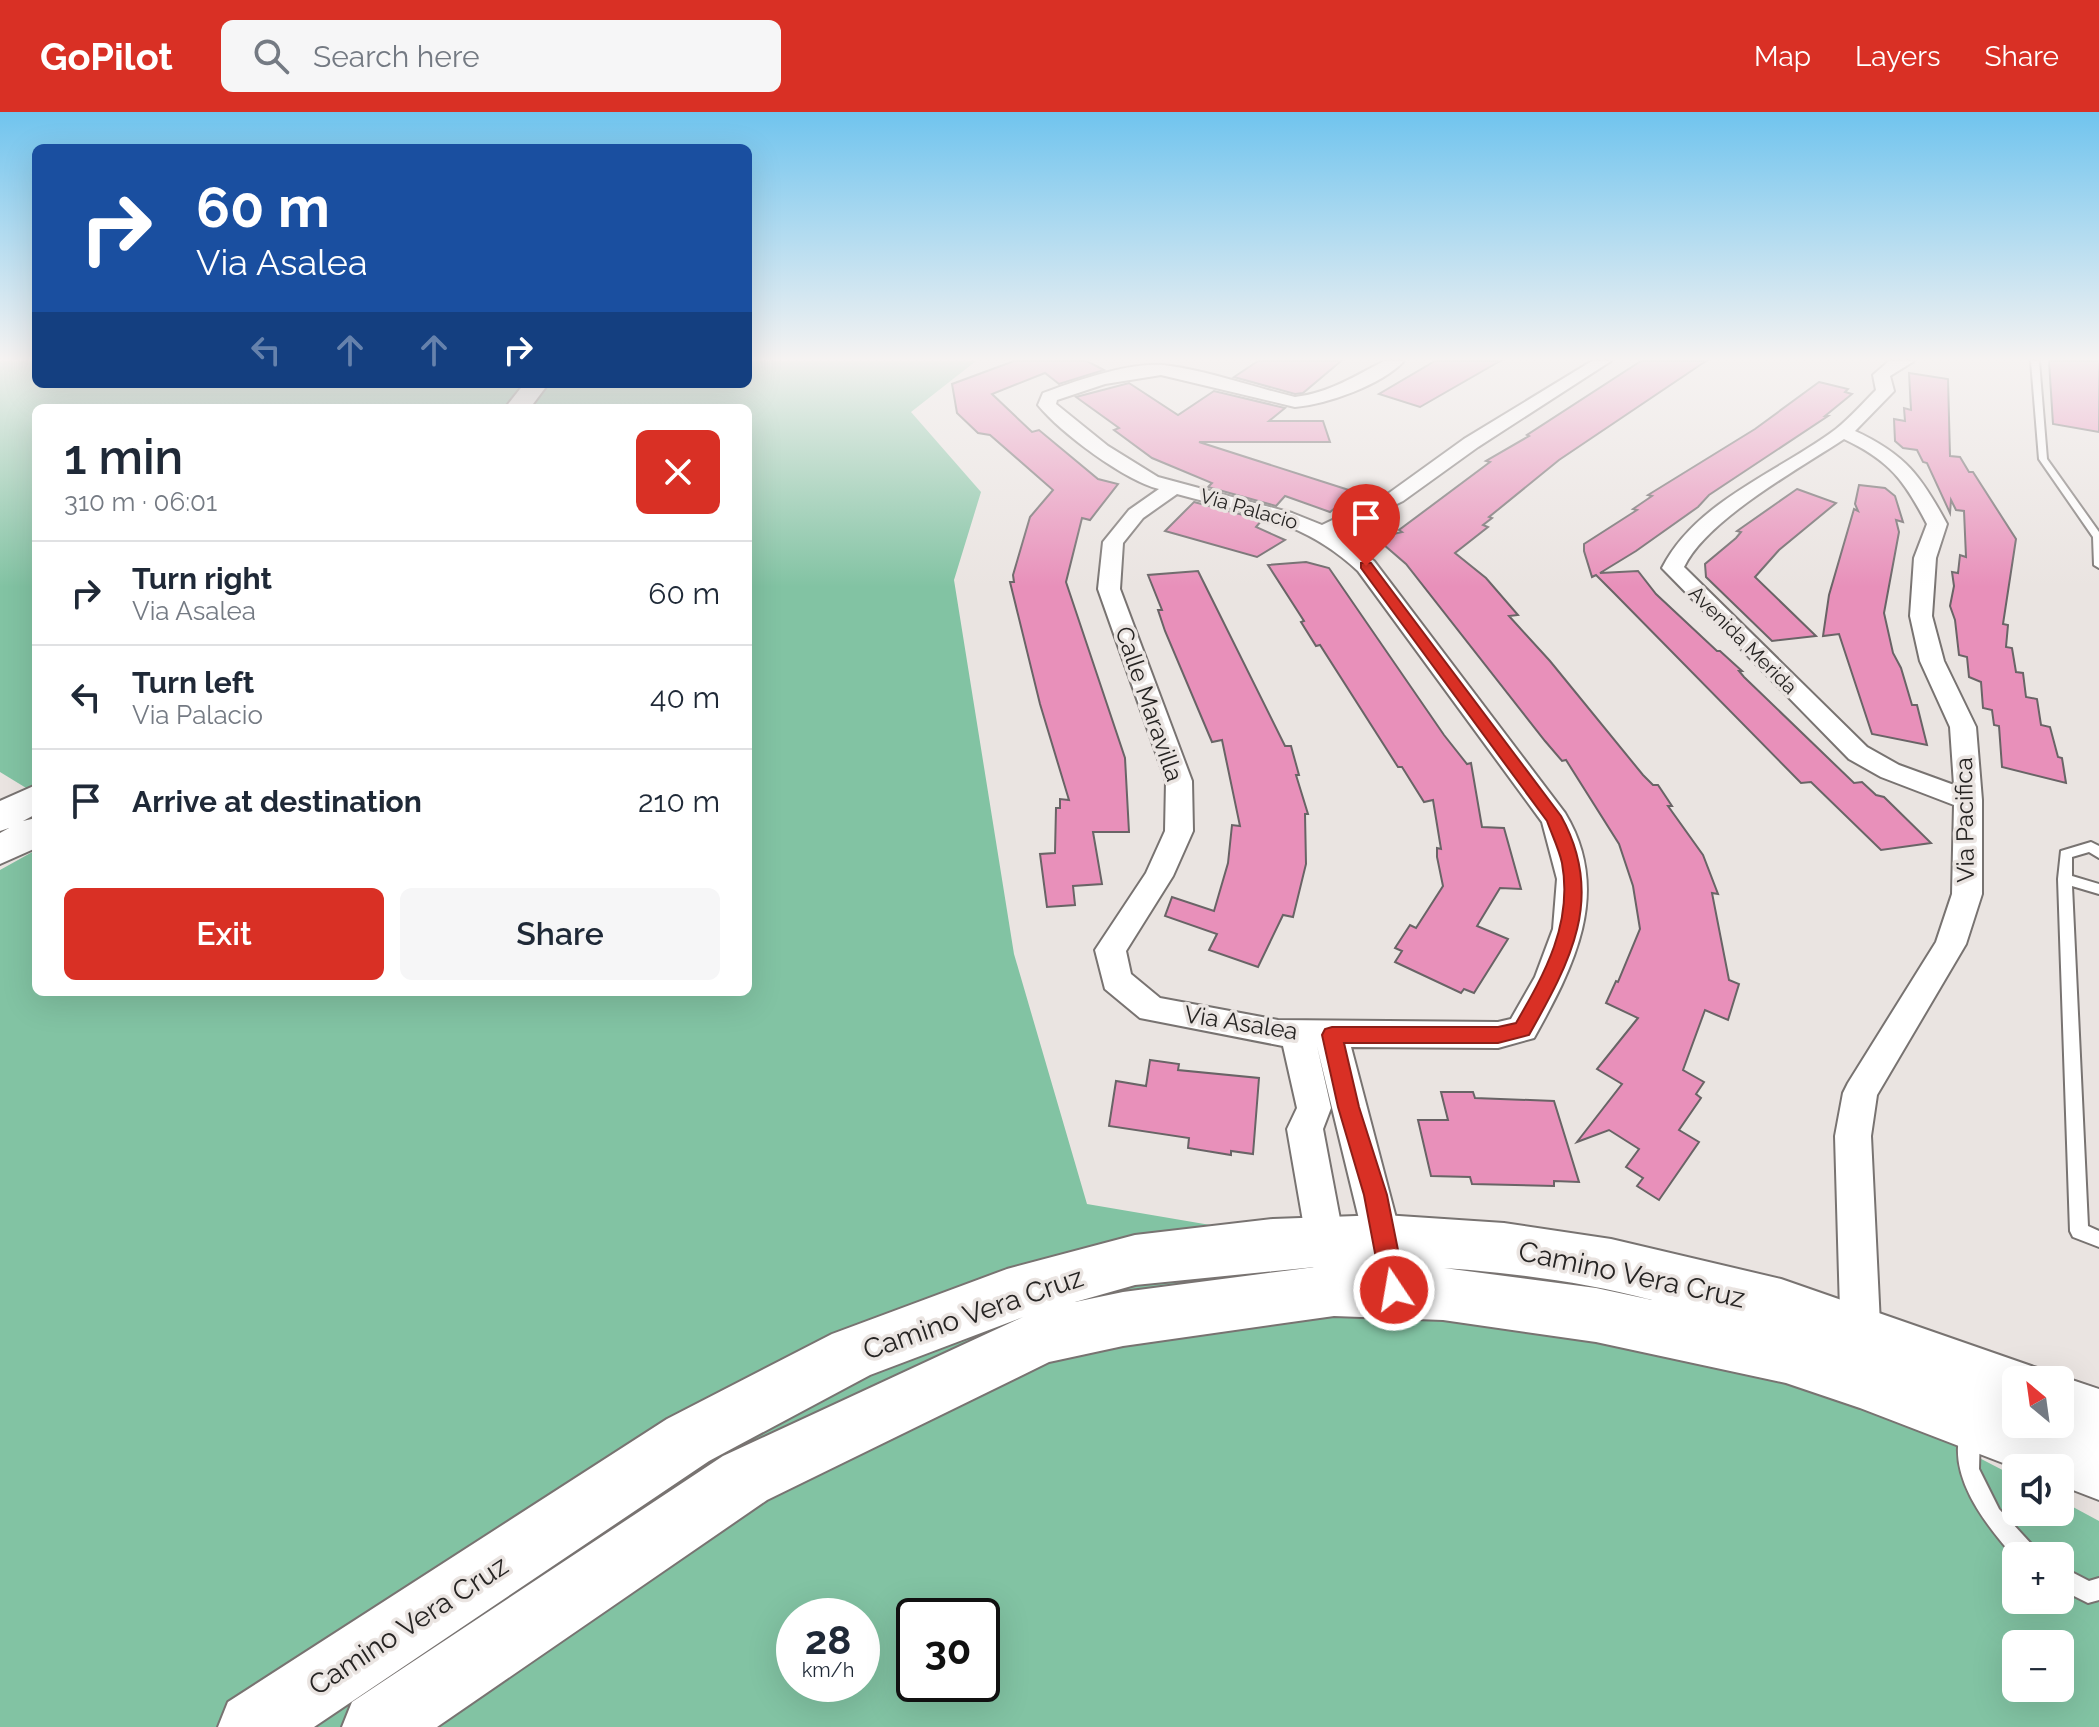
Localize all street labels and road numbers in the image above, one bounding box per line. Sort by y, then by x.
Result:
street label: Via Palacio [1197,484,1301,534]
street label: Avenida Merida [1684,581,1802,699]
street label: Calle Maravilla [1109,623,1190,785]
street label: Via Pacifica [1949,757,1980,883]
street label: Via Asalea [1182,999,1300,1046]
street label: Camino Vera Cruz [1516,1234,1748,1315]
street label: Camino Vera Cruz [859,1260,1088,1367]
street label: Camino Vera Cruz [303,1549,514,1702]

